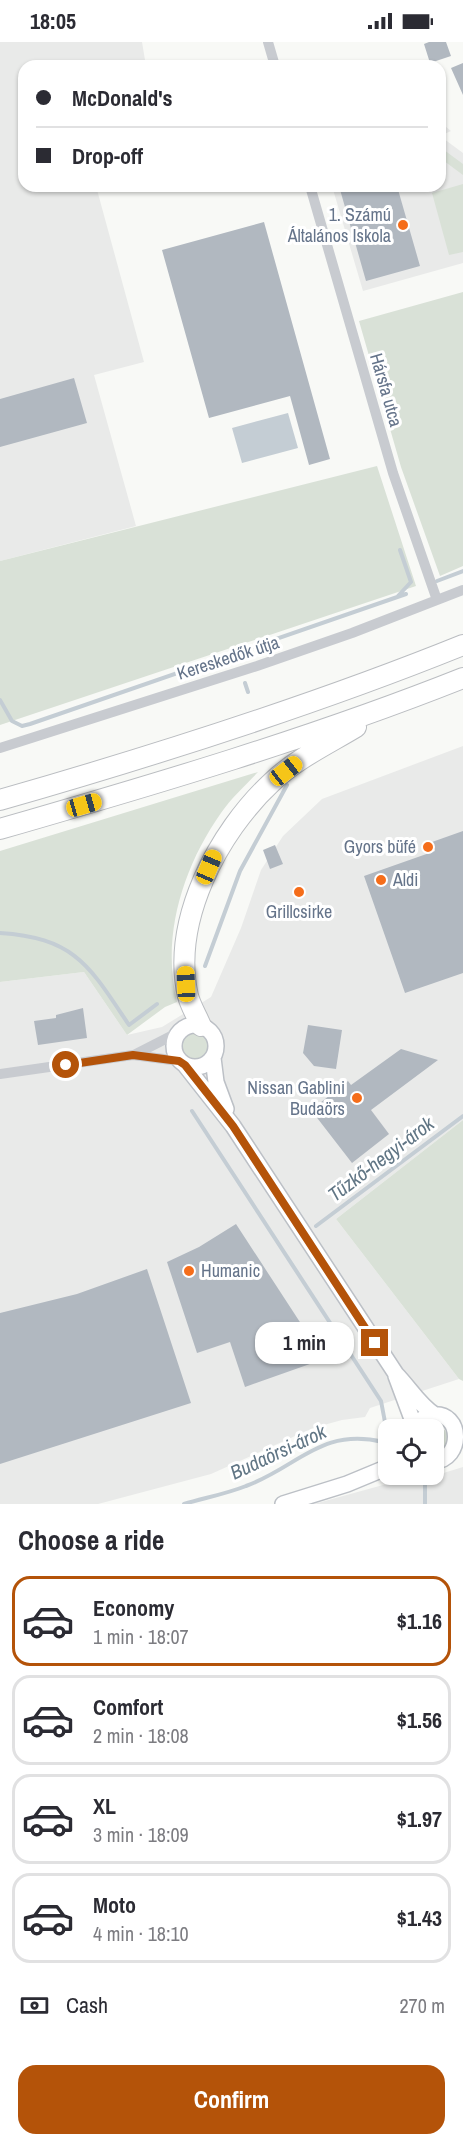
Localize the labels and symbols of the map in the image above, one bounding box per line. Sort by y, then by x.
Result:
place label: 1. Számú Általános Iskola [287,202,391,248]
marker: 1. Számú Általános Iskola [396,218,410,232]
street label: Hársfa utca [364,350,409,430]
street label: Kereskedők útja [174,629,282,686]
car [266,753,306,789]
car [64,791,104,819]
place label: Gyors büfé [344,834,416,859]
marker: Gyors büfé [421,840,435,854]
car [194,847,224,887]
place label: Aldi [392,867,418,892]
marker: Aldi [374,873,388,887]
marker: Grillcsirke [292,885,306,899]
place label: Grillcsirke [266,899,332,924]
car [176,966,196,1002]
route start [52,1051,79,1078]
place label: Nissan Gablini Budaörs [247,1075,345,1121]
marker: Nissan Gablini Budaörs [350,1091,364,1105]
water label: Tűzkő-hegyi-árok [322,1109,440,1207]
place label: Humanic [201,1258,260,1283]
marker: Humanic [182,1264,196,1278]
callout: 1 min [255,1322,354,1364]
route end [361,1329,388,1356]
water label: Budaörsi-árok [225,1417,331,1486]

